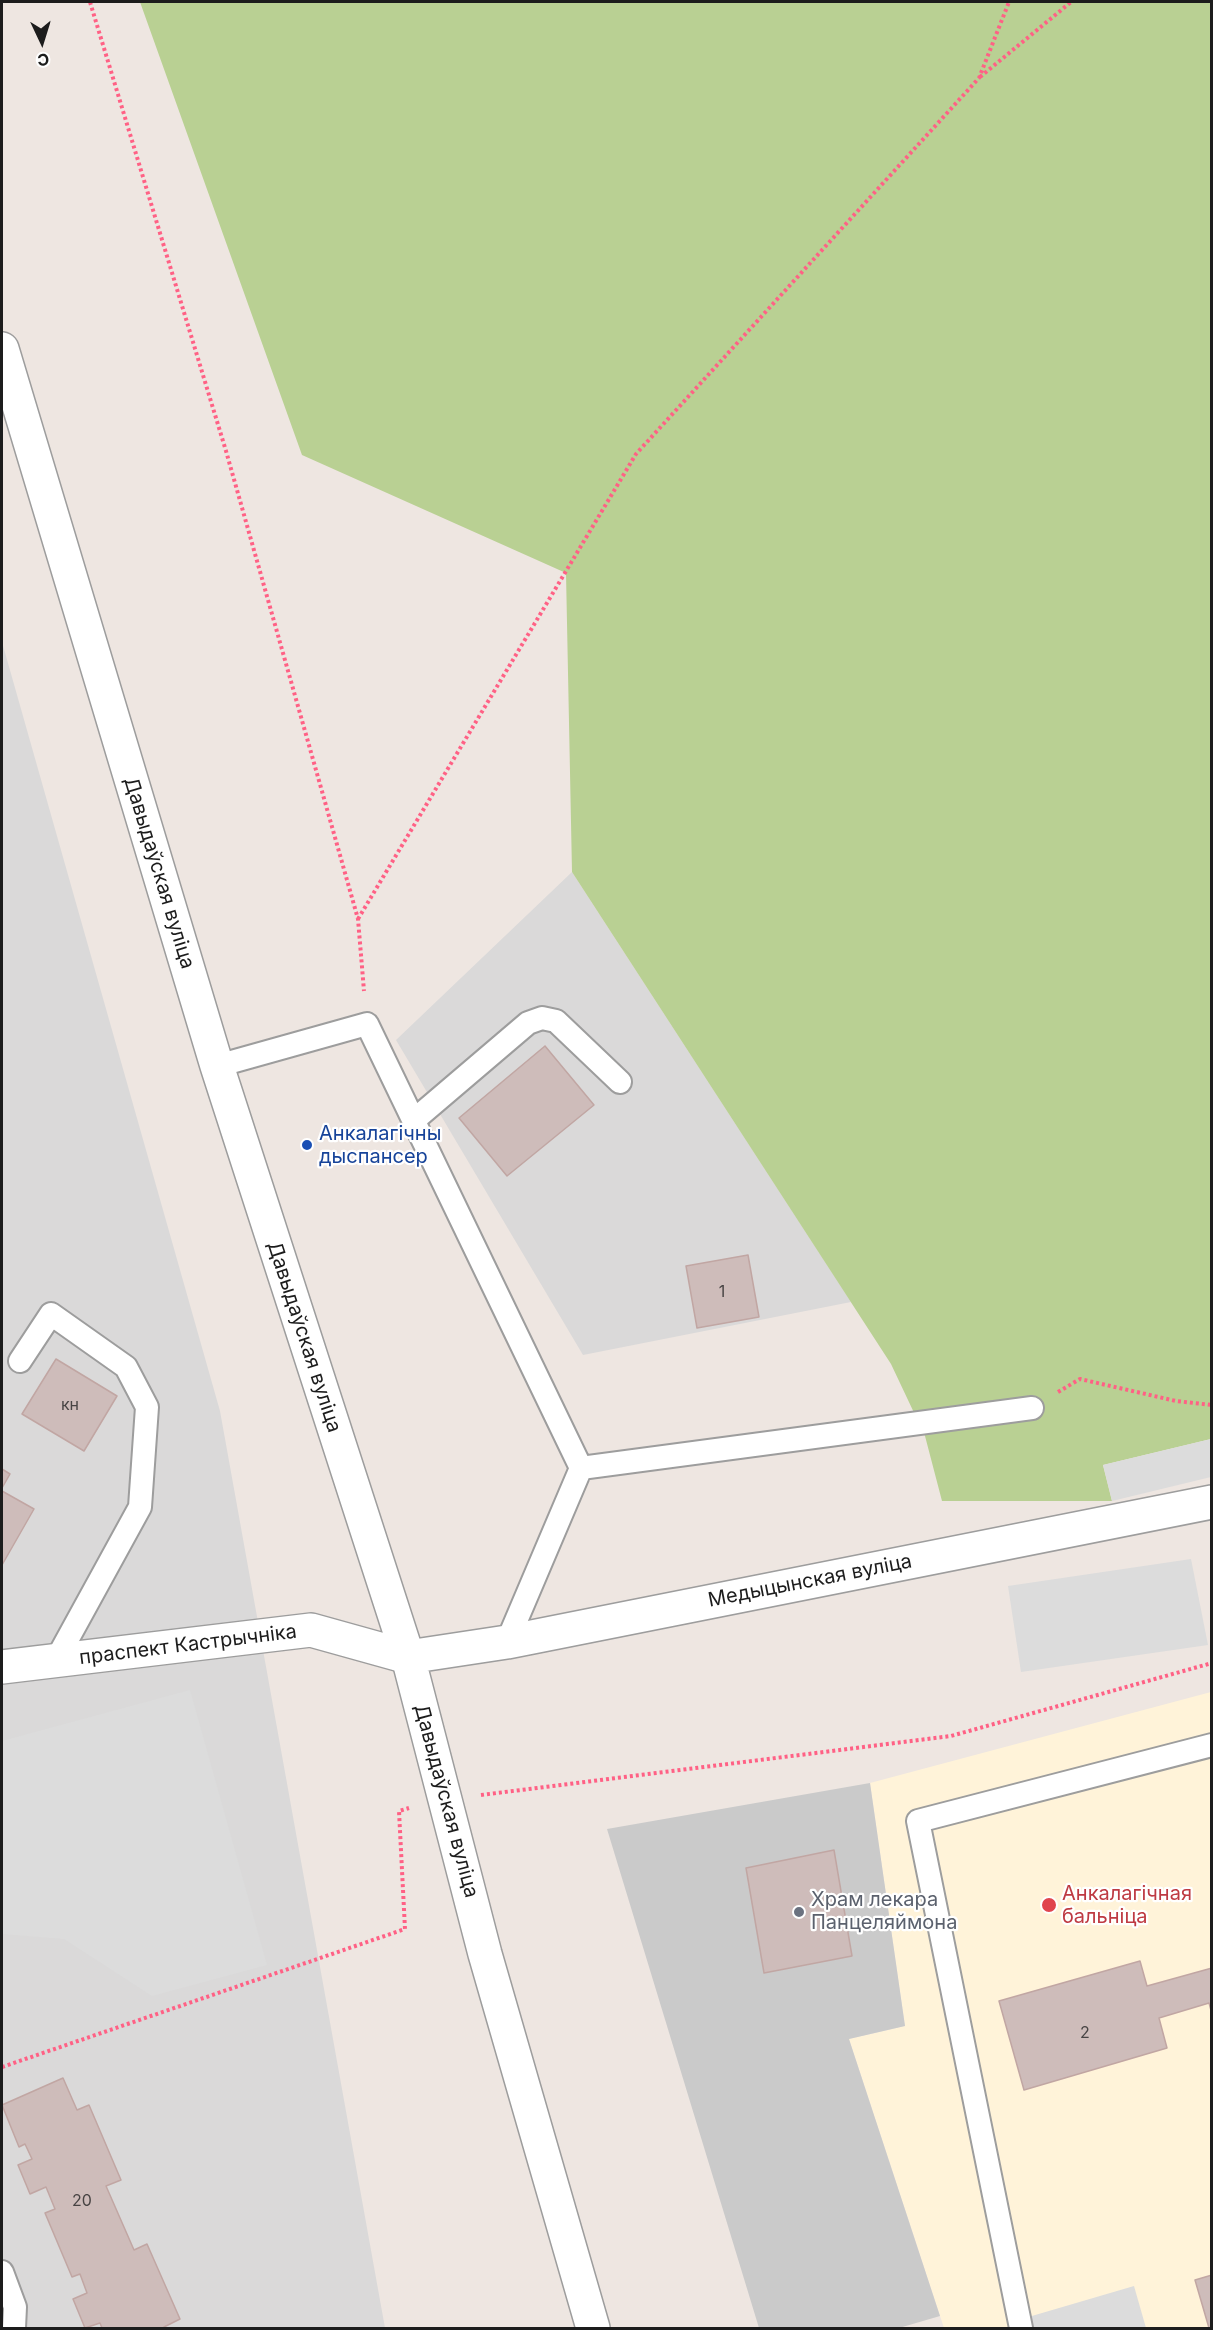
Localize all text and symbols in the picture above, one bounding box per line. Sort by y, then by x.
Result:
north arrow [12,12,72,72]
text: С [37,50,50,70]
street label: Давыдаўская вуліца [118,774,200,972]
place label: Анкалагічны дыспансер [319,1122,441,1169]
marker: Анкалагічны дыспансер [300,1138,314,1152]
street label: Давыдаўская вуліца [262,1238,346,1436]
house number: 1 [719,1282,725,1302]
house number: кн [61,1395,79,1415]
street label: Медыцынская вуліца [706,1549,914,1613]
street label: праспект Кастрычніка [78,1620,298,1670]
street label: Давыдаўская вуліца [409,1702,483,1900]
place label: Анкалагічная бальніца [1062,1882,1192,1929]
place label: Храм лекара Панцеляймона [811,1888,957,1935]
marker: Анкалагічная бальніца [1040,1896,1058,1914]
marker: Храм лекара Панцеляймона [792,1905,806,1919]
house number: 2 [1080,2023,1090,2043]
house number: 20 [72,2191,92,2211]

